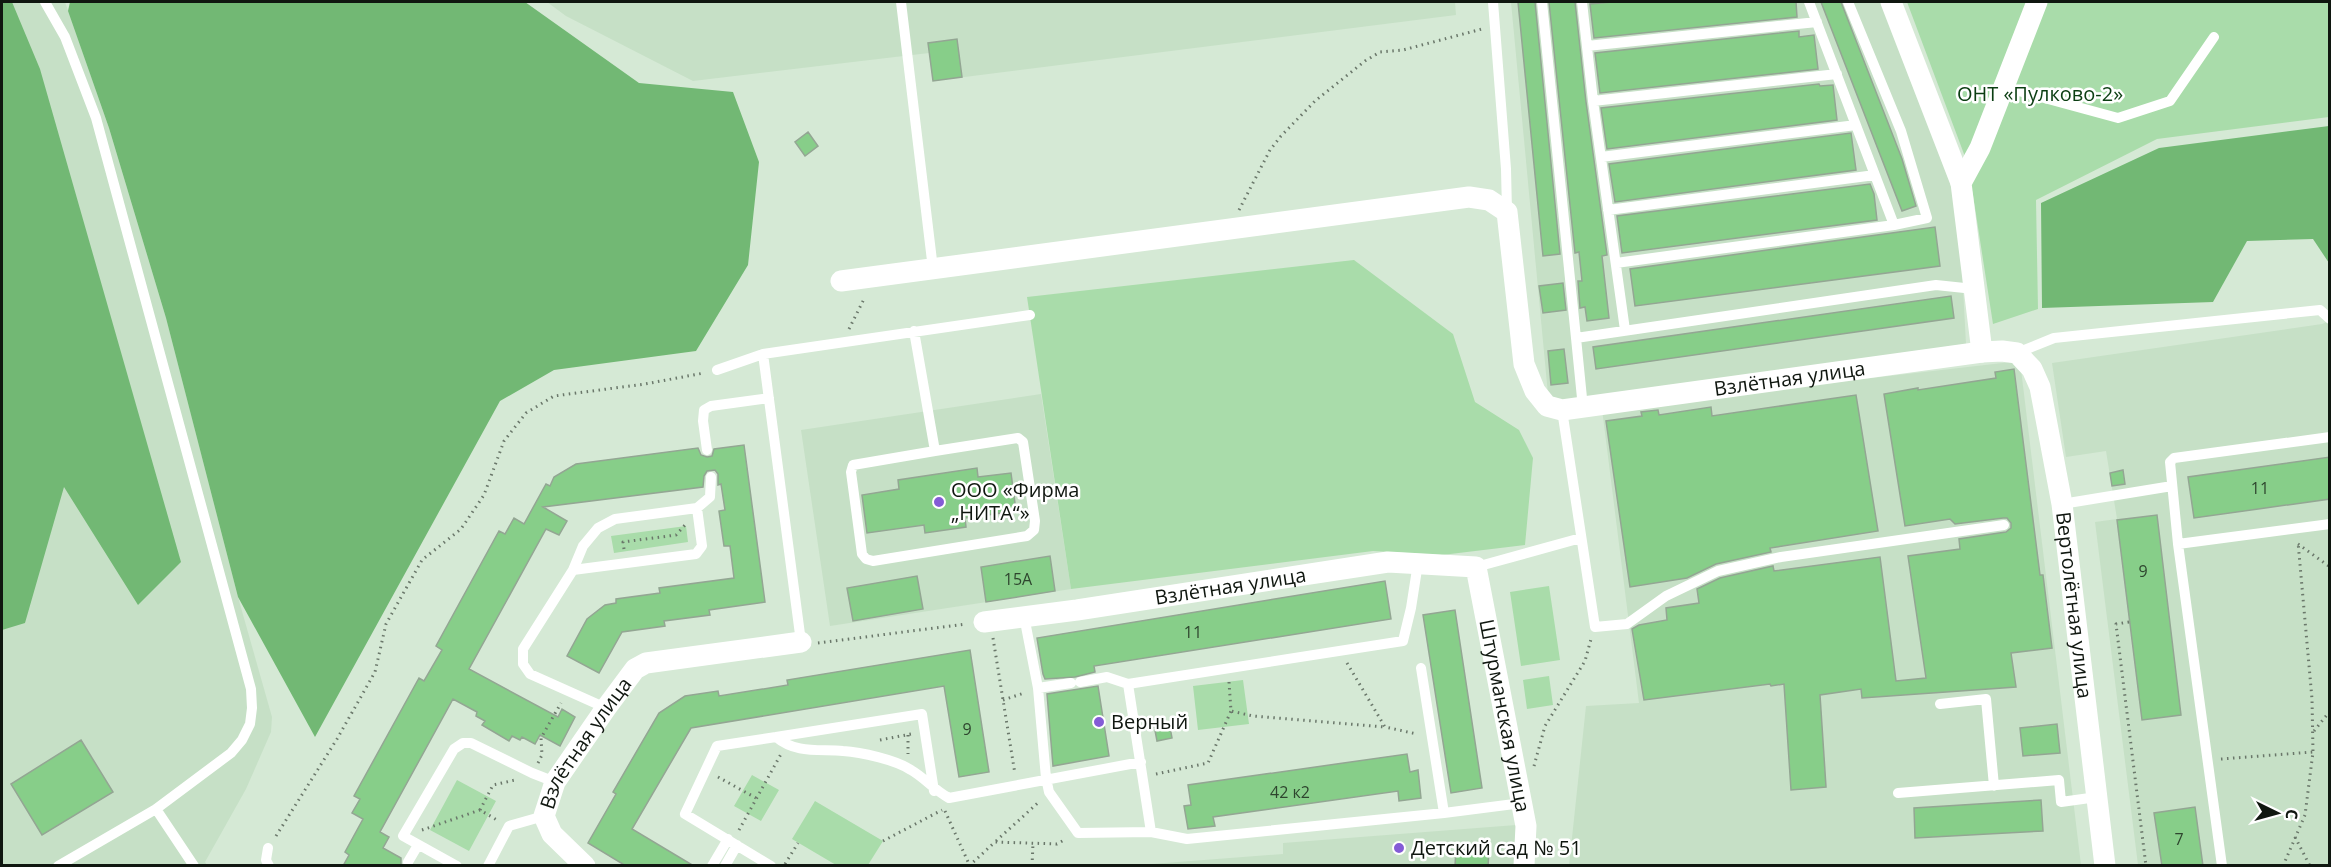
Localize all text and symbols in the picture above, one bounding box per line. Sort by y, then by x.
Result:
park label: ОНТ «Пулково-2» [1957,80,2123,107]
street label: Взлётная улица [1712,354,1867,402]
place label: ООО «Фирма „НИТА“» [951,476,1079,526]
house number: 11 [2251,477,2269,499]
marker: ООО «Фирма „НИТА“» [932,495,946,509]
street label: Вертолётная улица [2050,510,2099,700]
house number: 9 [2138,560,2148,582]
street label: Взлётная улица [1153,561,1308,611]
house number: 15А [1004,568,1033,590]
street label: Штурманская улица [1473,617,1537,814]
house number: 11 [1184,621,1202,643]
street label: Взлётная улица [533,672,637,812]
place label: Верный [1111,708,1188,735]
marker: Верный [1092,715,1106,729]
house number: 9 [962,718,972,740]
house number: 42 к2 [1270,781,1310,803]
north arrow [2247,783,2307,843]
text: С [2281,808,2303,820]
house number: 7 [2174,828,2184,850]
place label: Детский сад № 51 [1411,834,1582,861]
marker: Детский сад № 51 [1392,841,1406,855]

